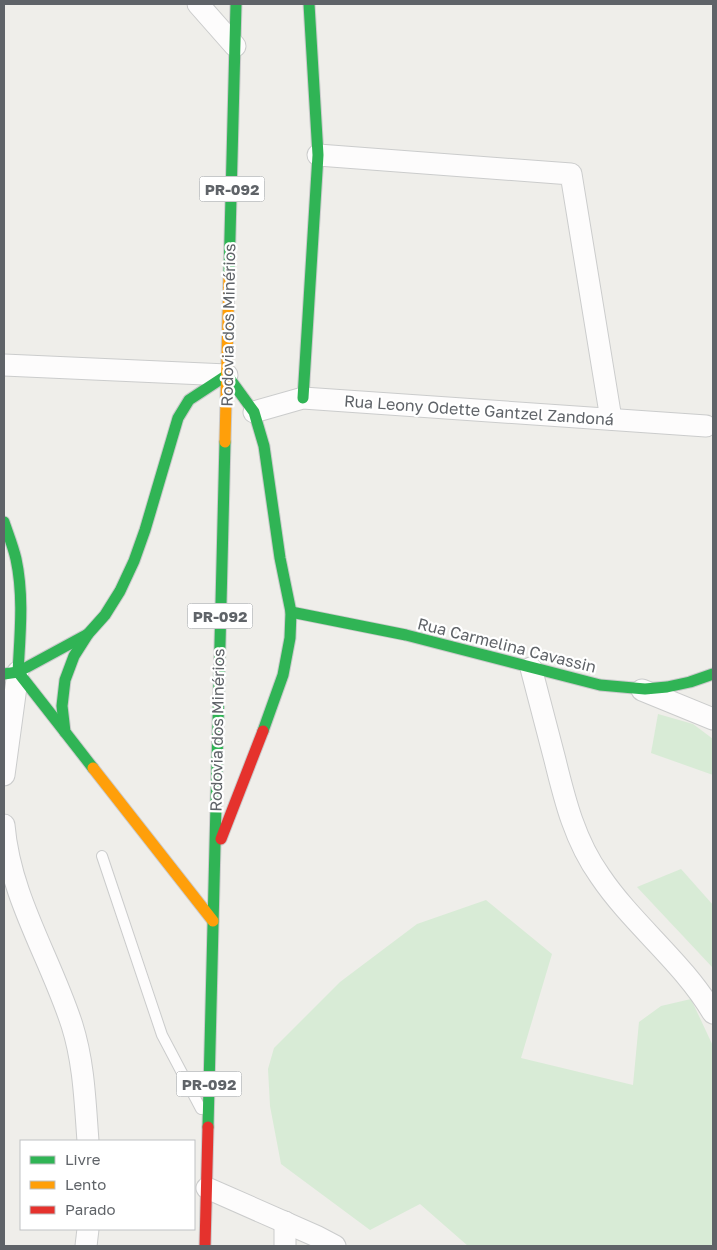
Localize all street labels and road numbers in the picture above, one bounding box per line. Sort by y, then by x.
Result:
road number: PR-092 [200,176,264,202]
street label: Rodovia dos Minérios [217,243,239,407]
street label: Rua Leony Odette Gantzel Zandoná [343,391,615,429]
road number: PR-092 [188,604,252,628]
street label: Rua Carmelina Cavassin [416,613,598,677]
street label: Rodovia dos Minérios [206,648,228,812]
road number: PR-092 [176,1072,242,1096]

